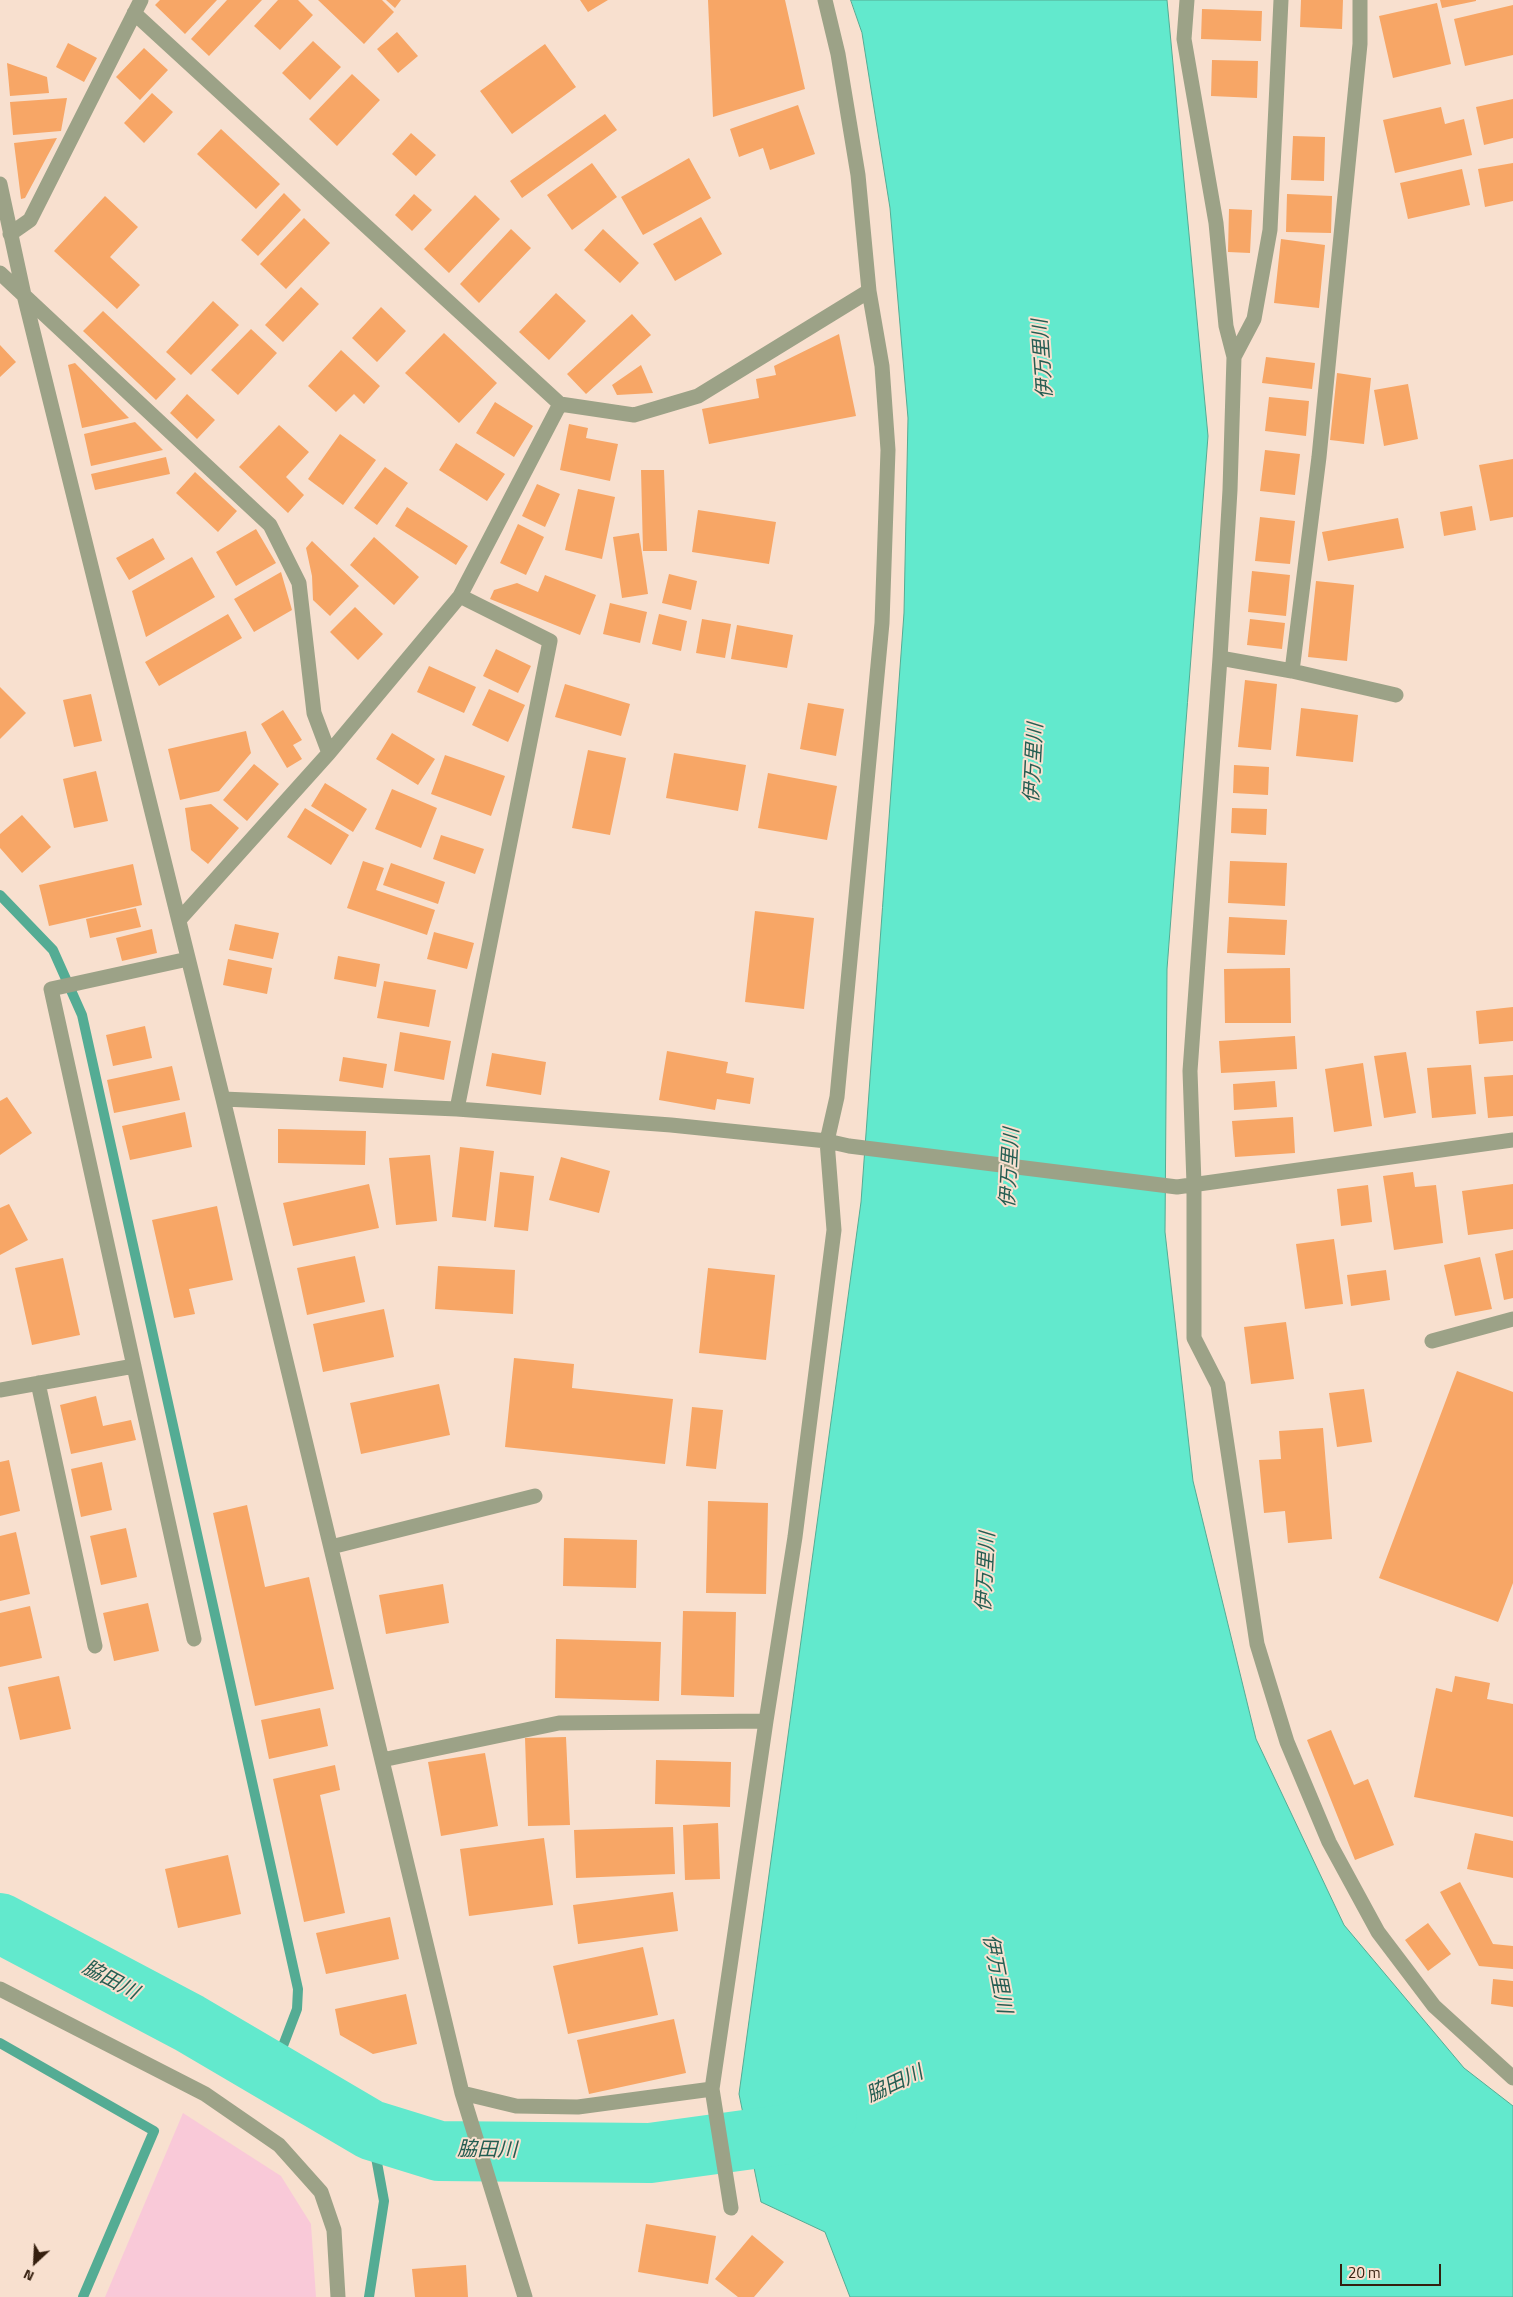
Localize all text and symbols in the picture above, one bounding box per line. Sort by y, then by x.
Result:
water label: 伊万里川 [1029,318,1059,400]
water label: 伊万里川 [1021,722,1049,804]
water label: 伊万里川 [997,1127,1025,1209]
water label: 伊万里川 [973,1531,1001,1613]
water label: 伊万里川 [977,1932,1015,2016]
water label: 脇田川 [78,1956,142,2006]
water label: 脇田川 [863,2061,927,2109]
water label: 脇田川 [457,2138,517,2164]
north arrow [10,2237,60,2287]
scale bar [1343,2254,1444,2286]
text: 20 m [1348,2261,1381,2284]
text: N [20,2264,37,2288]

